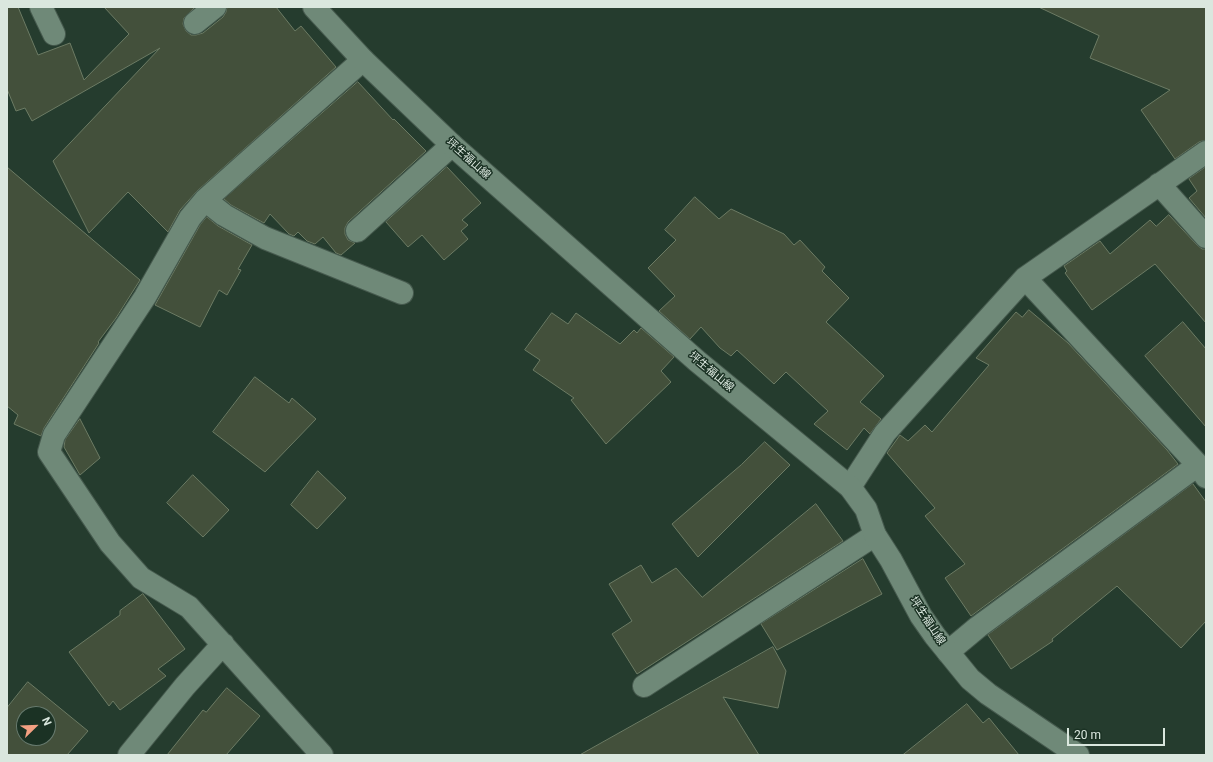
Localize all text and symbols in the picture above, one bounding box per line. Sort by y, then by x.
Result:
street label: 坪生福山線 [443,136,493,182]
street label: 坪生福山線 [686,349,736,395]
street label: 坪生福山線 [906,594,948,648]
north arrow [16,706,56,746]
text: N [39,715,54,728]
scale bar [1069,720,1167,746]
text: 20 m [1074,728,1101,742]

